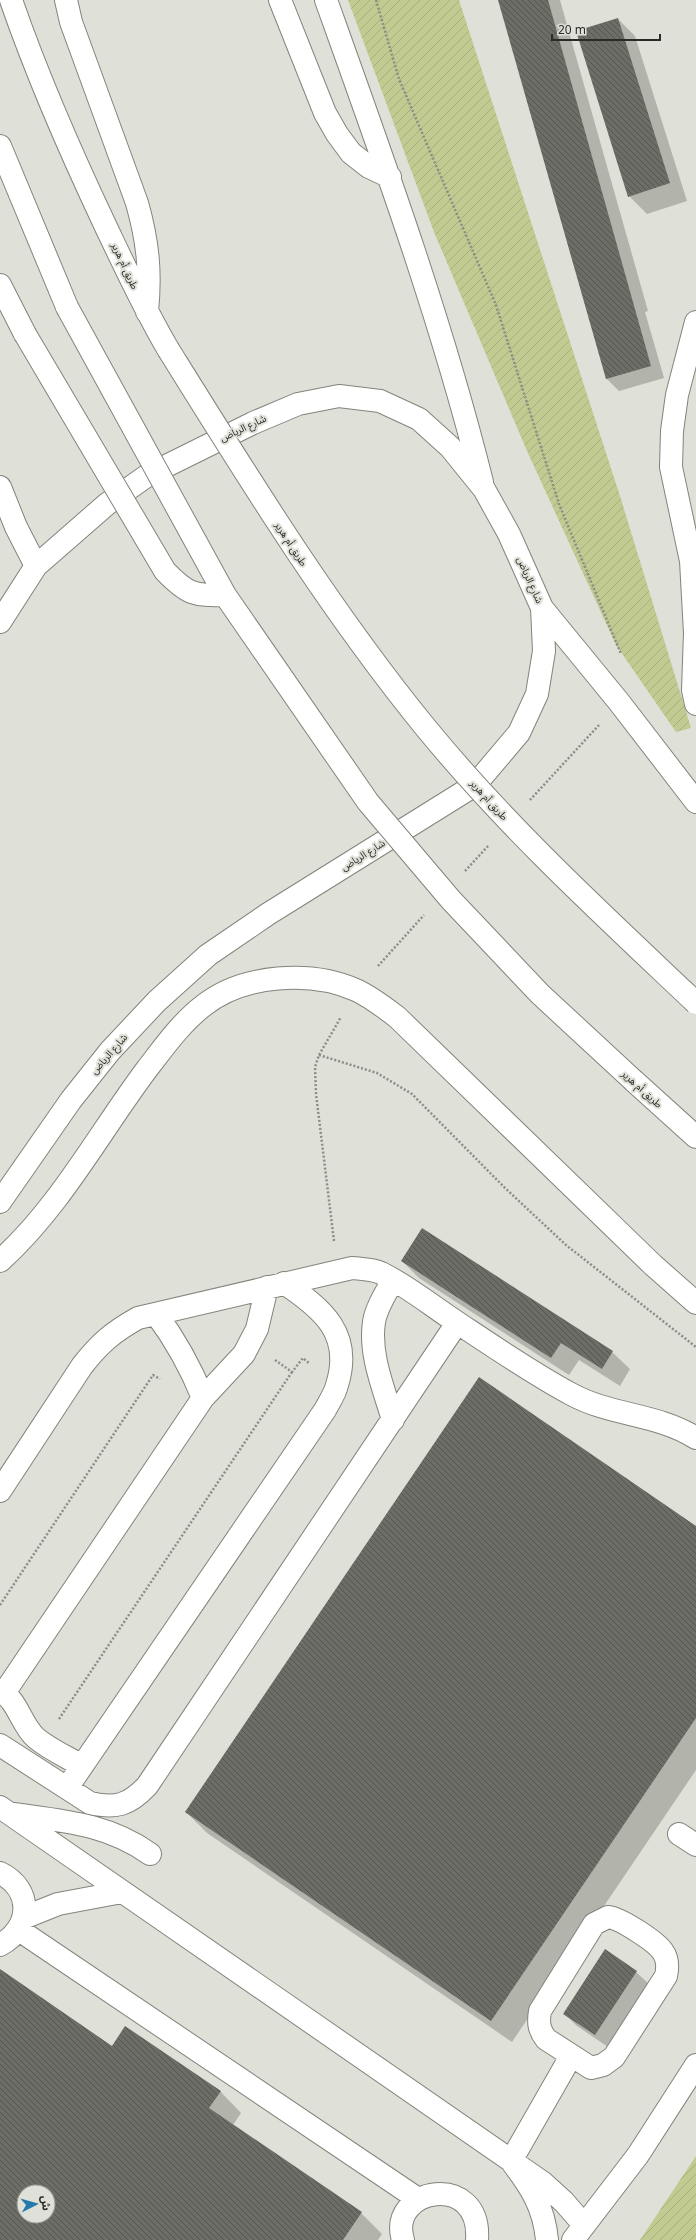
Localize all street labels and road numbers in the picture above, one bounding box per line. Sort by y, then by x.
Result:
street label: طريق أم هرير [104,238,145,293]
street label: شارع الرياض [216,408,270,448]
street label: طريق أم هرير [268,516,314,571]
street label: شارع الرياض [510,553,550,607]
street label: طريق أم هرير [464,774,514,826]
street label: شارع الرياض [336,833,390,877]
street label: شارع الرياض [85,1028,133,1080]
street label: طريق أم هرير [616,1064,668,1114]

